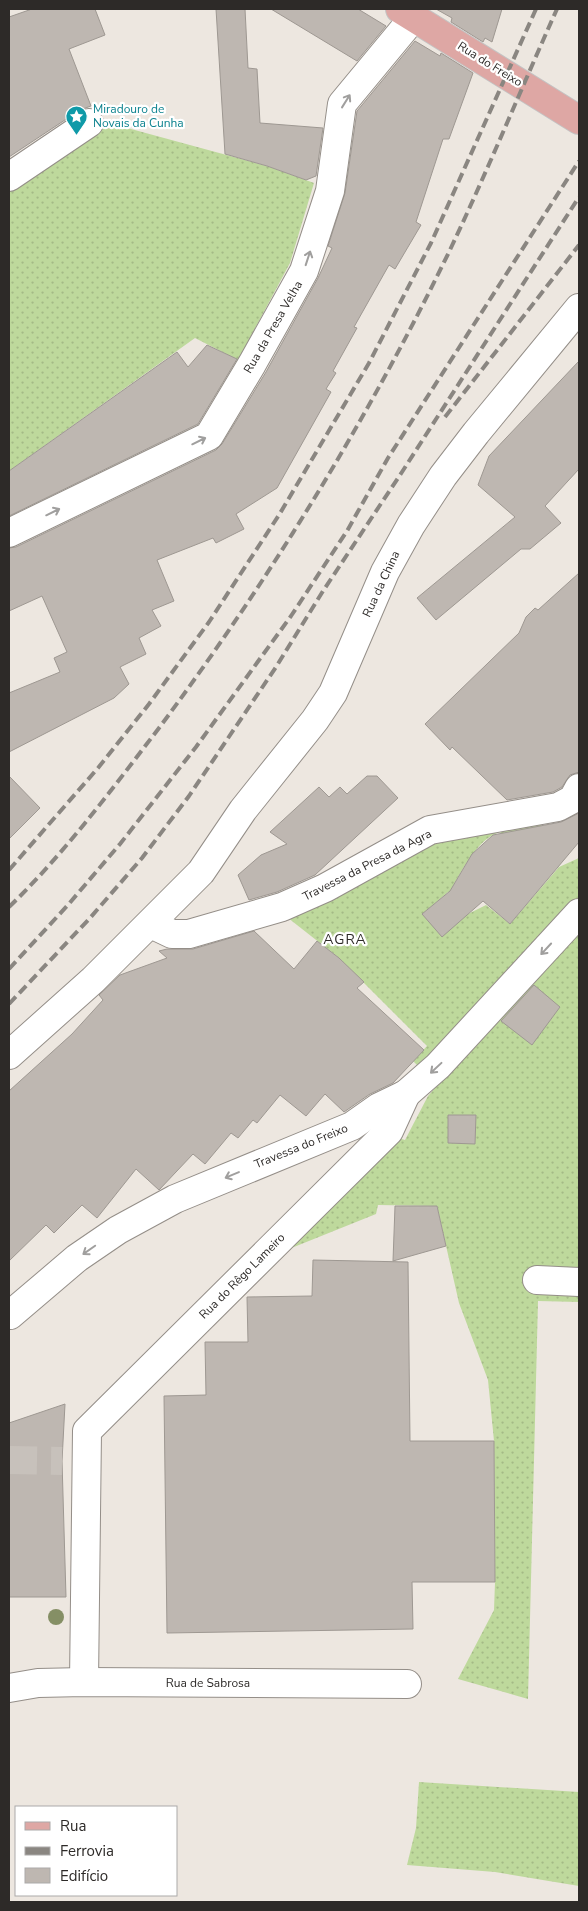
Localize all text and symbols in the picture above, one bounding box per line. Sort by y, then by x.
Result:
street label: Rua do Freixo [455,38,526,90]
one-way arrow [341,95,351,109]
place label: Miradouro de Novais da Cunha [93,101,184,131]
place icon: Miradouro de Novais da Cunha [65,104,89,135]
one-way arrow [304,251,314,267]
street label: Rua da Presa Velha [240,278,306,376]
one-way arrow [191,436,206,445]
one-way arrow [45,507,60,517]
street label: Rua da China [359,548,403,620]
street label: Travessa da Presa da Agra [300,825,434,905]
district label: AGRA [323,930,367,949]
one-way arrow [540,942,552,955]
one-way arrow [430,1062,442,1074]
street label: Travessa do Freixo [252,1120,351,1172]
one-way arrow [225,1170,240,1180]
street label: Rua do Rêgo Lameiro [196,1229,289,1322]
one-way arrow [82,1245,96,1255]
street label: Rua de Sabrosa [166,1675,250,1691]
legend [15,1806,178,1896]
text: Rua [60,1816,86,1836]
text: Ferrovia [60,1841,114,1861]
text: Edifício [60,1866,108,1886]

